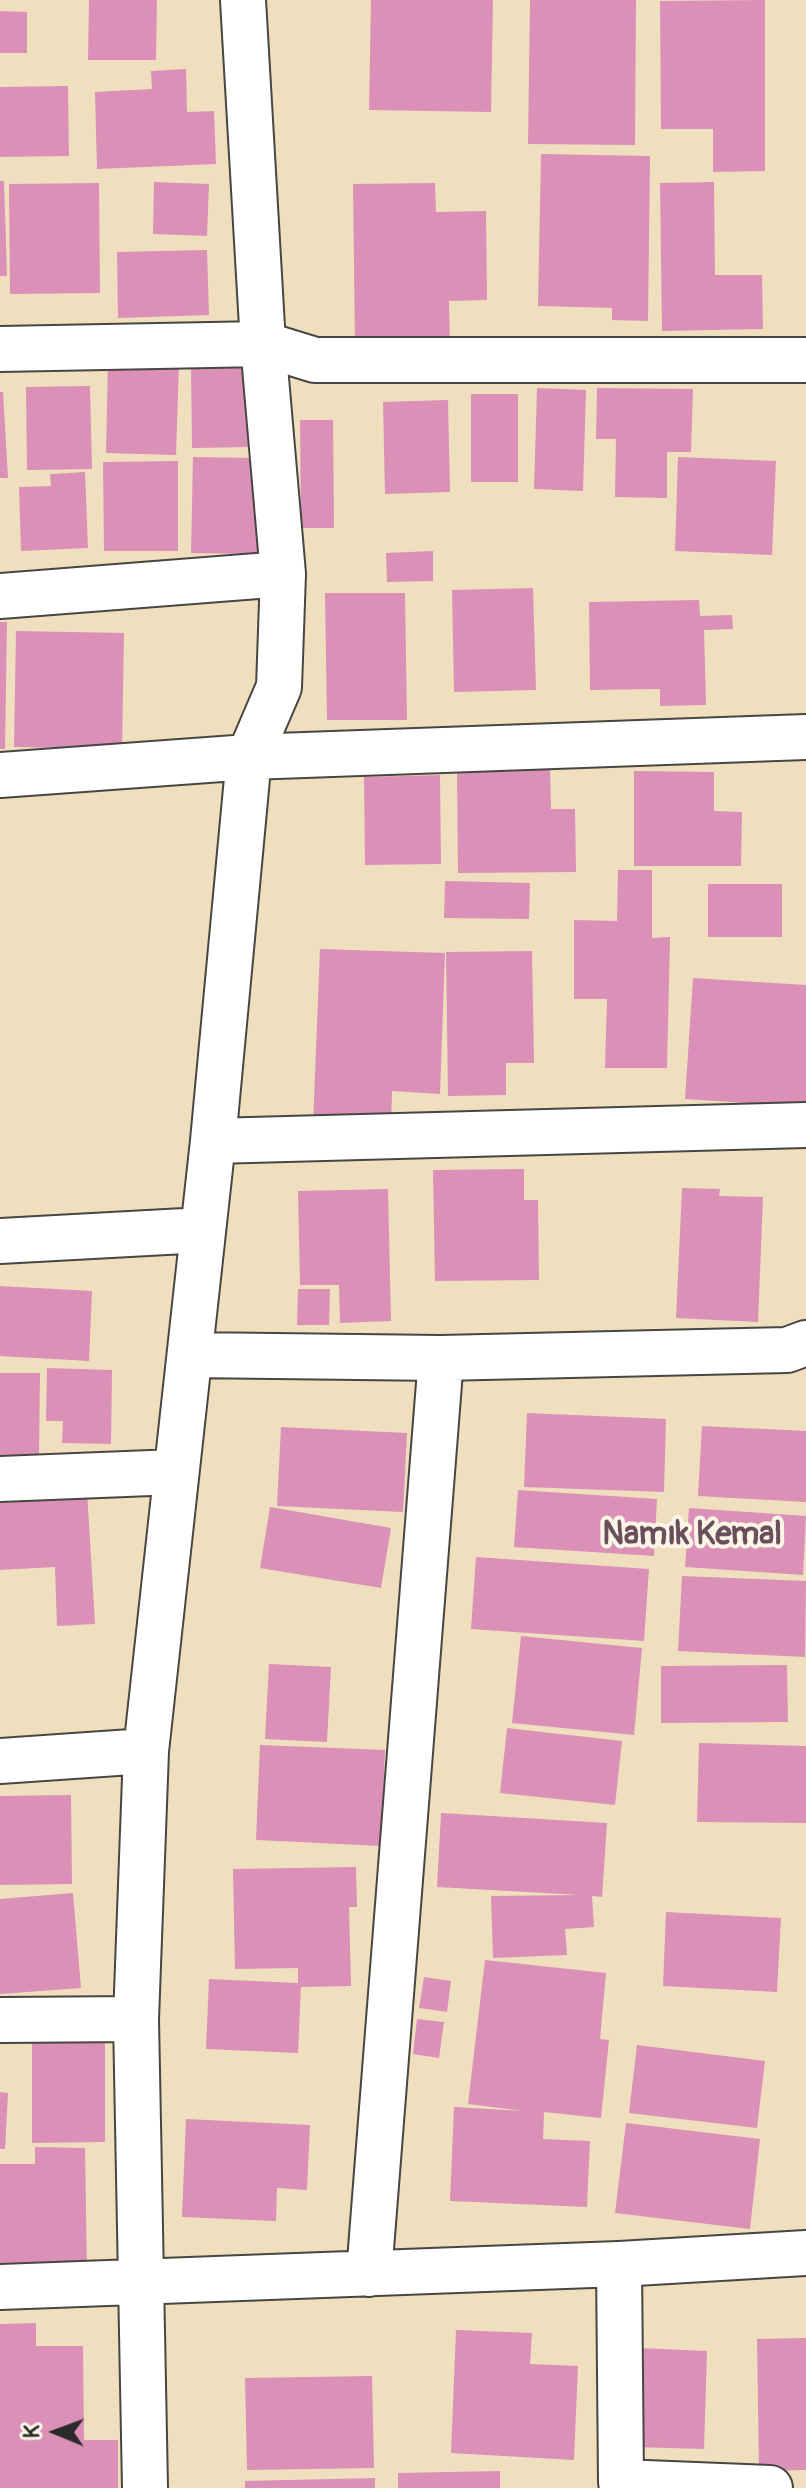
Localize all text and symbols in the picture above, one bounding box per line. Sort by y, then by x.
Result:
district label: Namık Kemal [602,1517,782,1555]
north arrow [16,2392,96,2472]
text: K [18,2425,46,2438]

